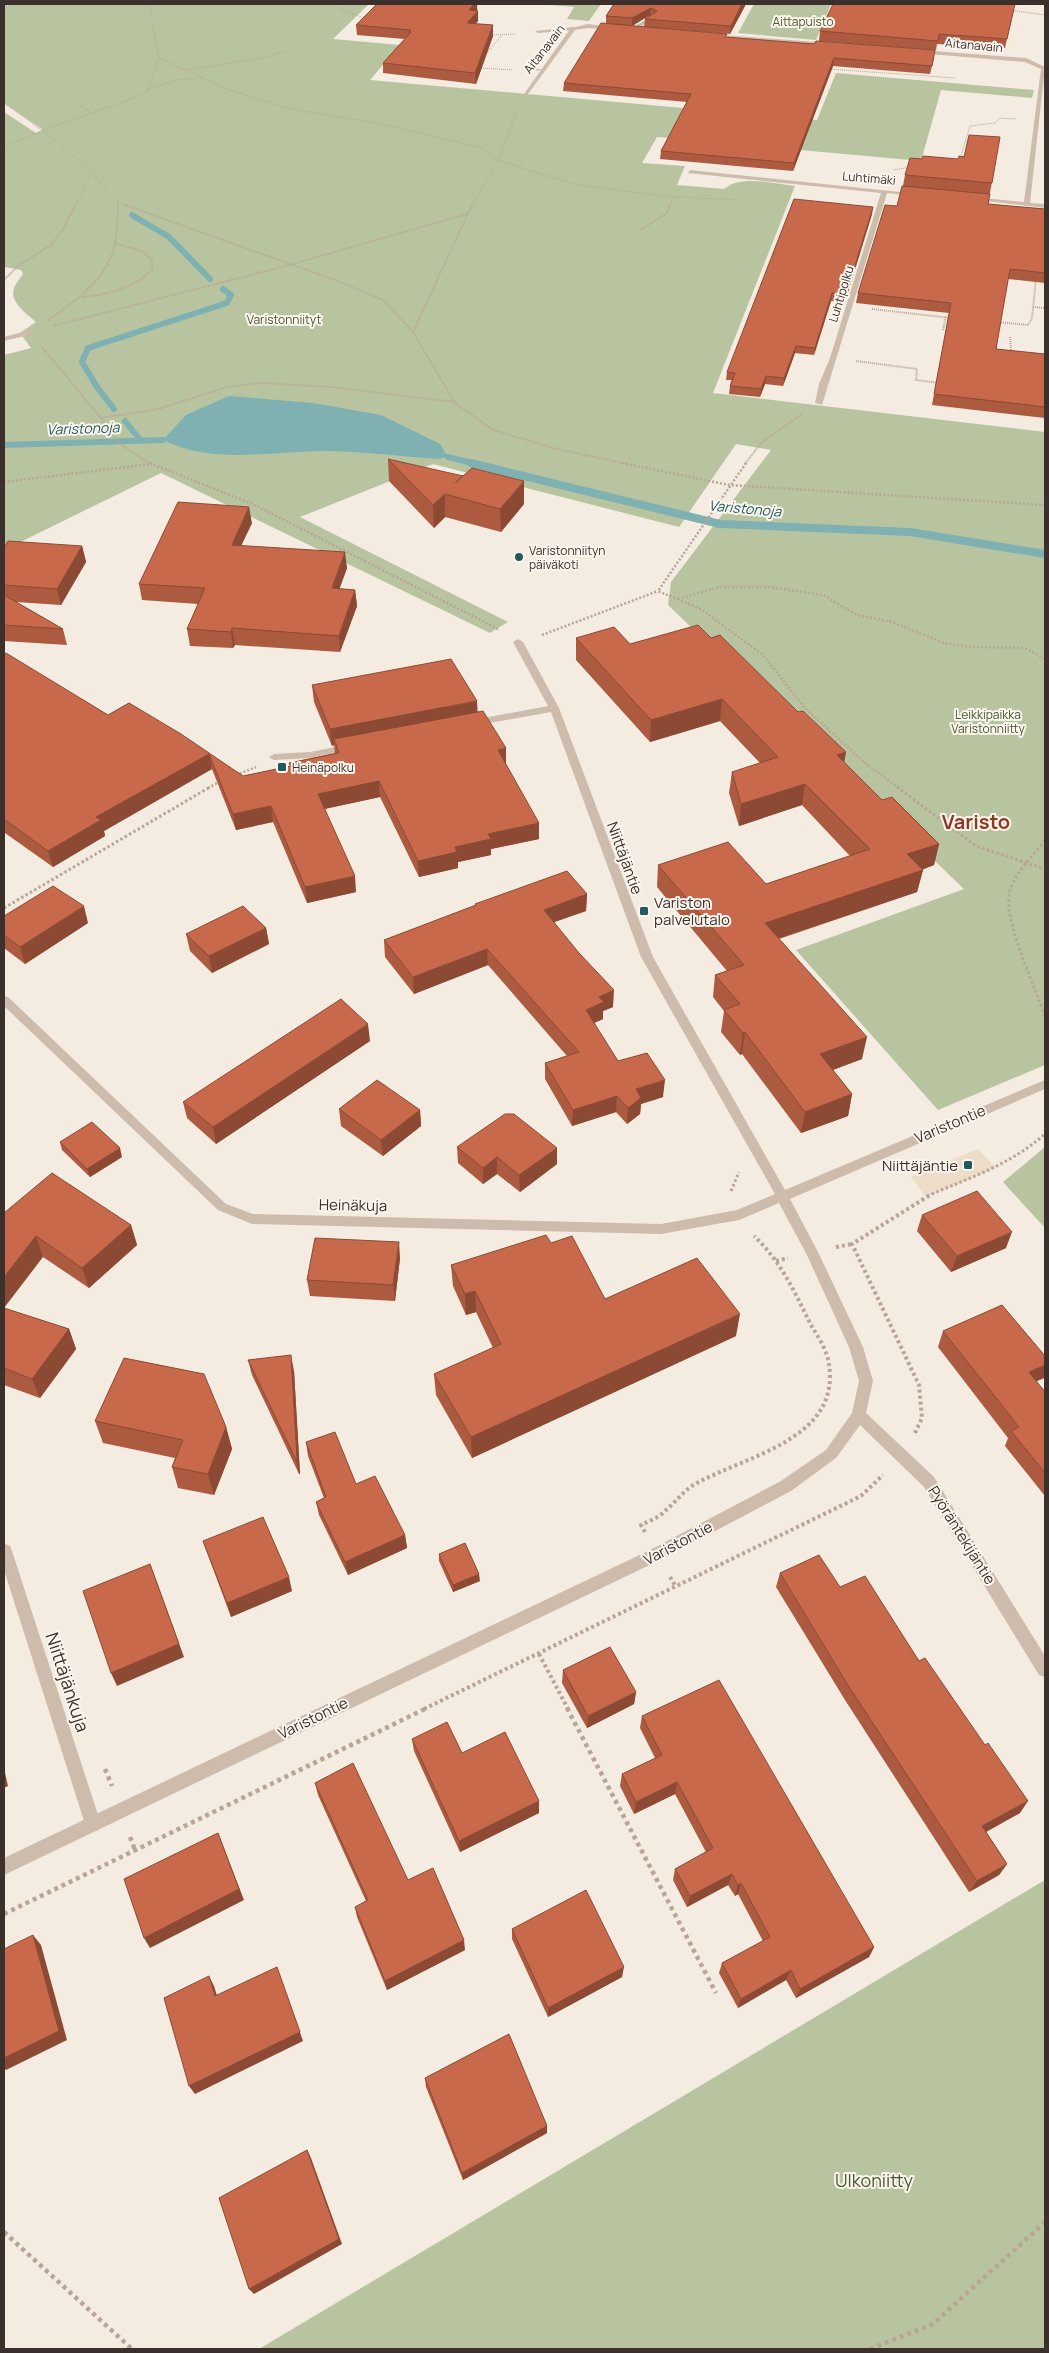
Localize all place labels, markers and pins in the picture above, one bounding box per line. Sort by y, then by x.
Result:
place label: Varistonniityn päiväkoti [529,542,605,573]
marker: Varistonniityn päiväkoti [513,551,525,563]
place label: Heinäpolku [292,759,354,776]
marker: Heinäpolku [276,761,288,773]
place label: Variston palvelutalo [654,892,730,930]
marker: Variston palvelutalo [638,905,650,917]
place label: Niittäjäntie [882,1155,958,1176]
marker: Niittäjäntie [962,1159,974,1171]

